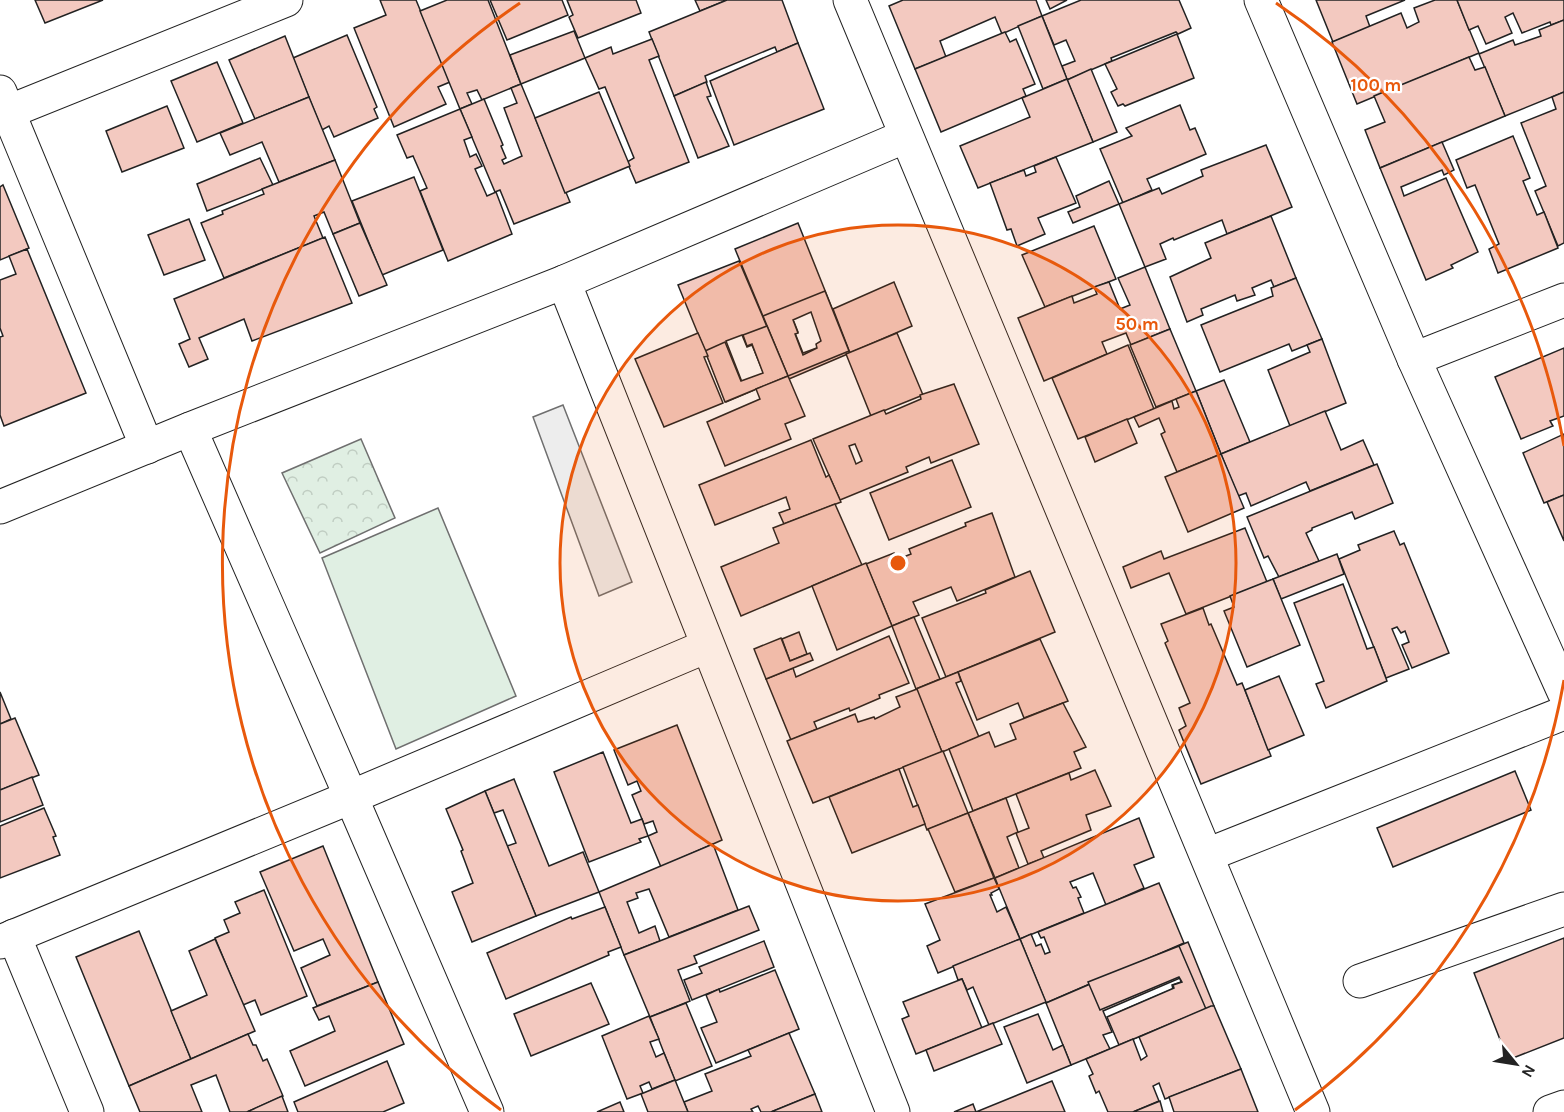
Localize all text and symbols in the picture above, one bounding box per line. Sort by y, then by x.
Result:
text: 100 m [1351,74,1401,96]
text: 50 m [1115,313,1159,335]
centre of rings [888,553,908,573]
north arrow [1486,1034,1546,1094]
text: N [1517,1062,1540,1081]

